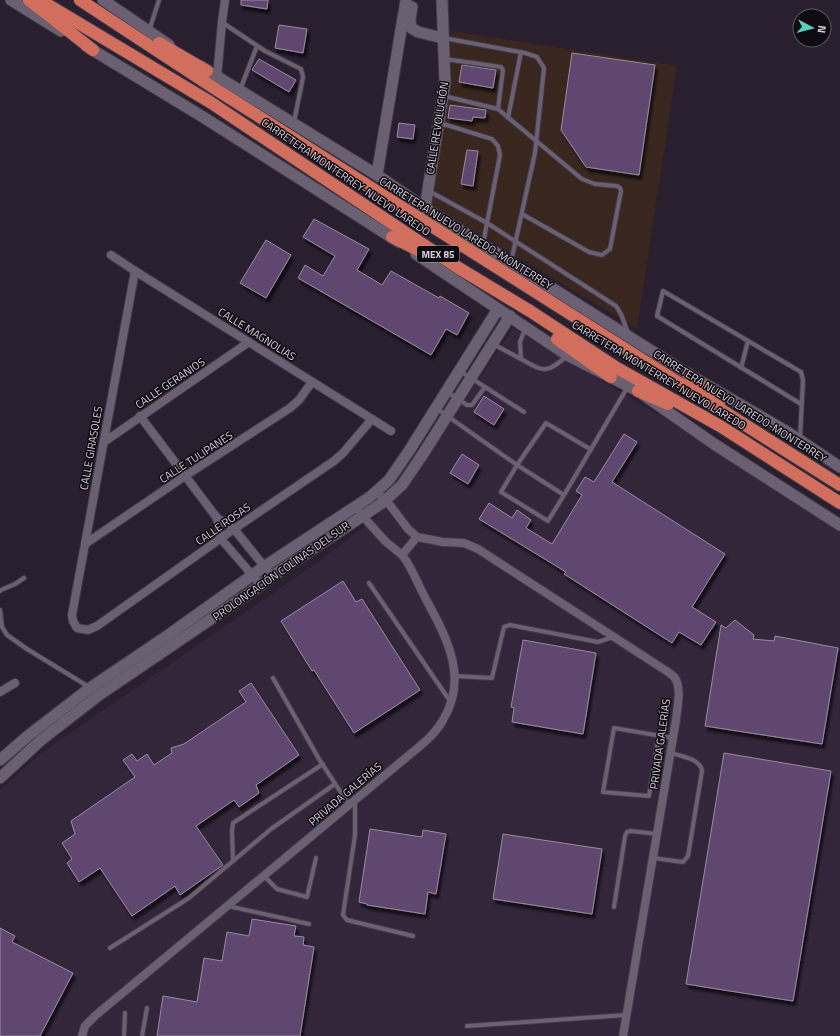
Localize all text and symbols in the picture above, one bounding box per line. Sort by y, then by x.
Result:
north arrow [792,8,832,48]
text: N [814,24,830,34]
street label: CALLE REVOLUCIÓN [422,81,452,175]
street label: CARRETERA MONTERREY-NUEVO LAREDO [258,114,434,240]
street label: CARRETERA NUEVO LAREDO-MONTERREY [376,173,556,293]
road number: MEX 85 [417,246,459,262]
street label: CALLE MAGNOLIAS [215,304,299,364]
street label: CARRETERA MONTERREY-NUEVO LAREDO [569,316,749,434]
street label: CARRETERA NUEVO LAREDO-MONTERREY [650,346,830,466]
street label: CALLE GERANIOS [132,354,208,412]
street label: CALLE GIRASOLES [76,405,106,491]
street label: CALLE TULIPANES [156,427,236,487]
street label: CALLE ROSAS [192,499,254,549]
street label: PROLONGACIÓN COLINAS DEL SUR [209,517,353,624]
street label: PRIVADA GALERÍAS [646,698,674,790]
street label: PRIVADA GALERÍAS [305,759,385,829]

